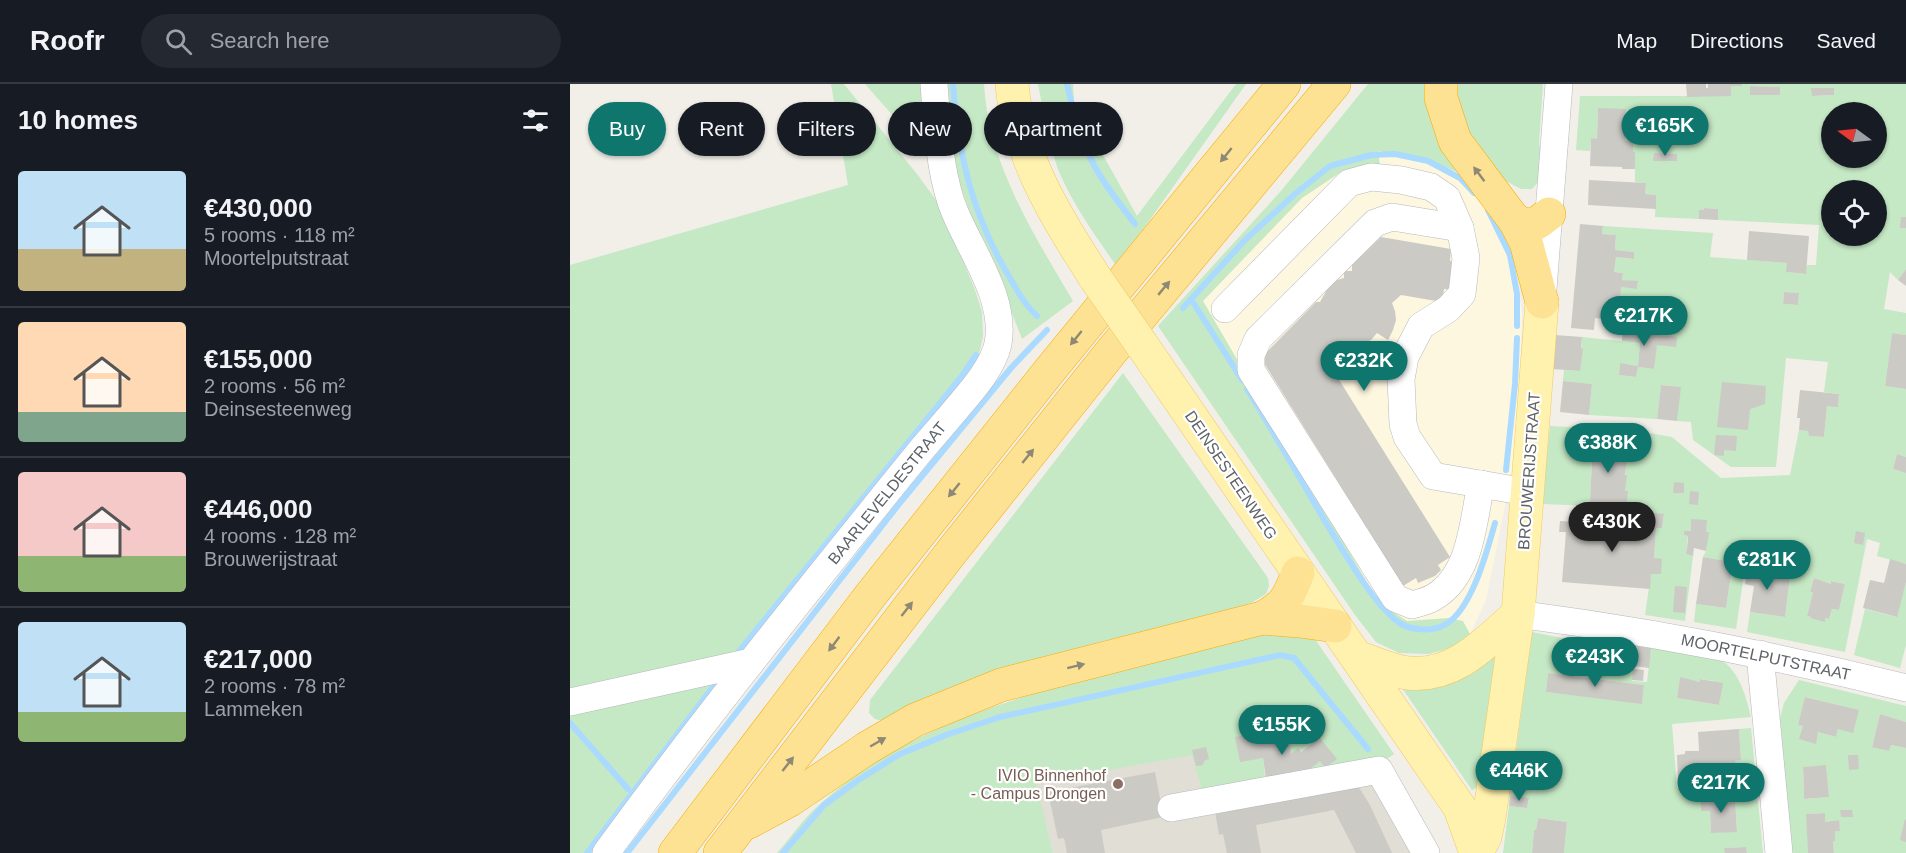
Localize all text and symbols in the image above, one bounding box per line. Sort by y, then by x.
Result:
search box [141,14,561,68]
text: Roofr [30,25,105,56]
icon: search [162,25,195,58]
text: Search here [210,28,330,53]
text: Map [1616,29,1657,52]
text: Directions [1690,29,1783,52]
text: Saved [1816,29,1876,52]
chip: Buy [588,102,666,156]
chip: Rent [678,102,765,156]
chip: Filters [777,102,876,156]
chip: New [888,102,972,156]
chip: Apartment [984,102,1123,156]
north arrow [1821,102,1887,168]
map controls [1821,102,1887,246]
icon: filters [519,104,552,137]
text: 10 homes [18,105,138,135]
pin: €165K [1623,106,1707,157]
text: €165K [1636,114,1694,136]
one-way arrow [1220,147,1233,162]
one-way arrow [1474,167,1486,182]
button: locate [1821,180,1887,246]
text: €430,000 [204,193,312,223]
icon: home [66,195,138,267]
text: 5 rooms · 118 m² [204,224,355,246]
text: Moortelputstraat [204,247,349,269]
one-way arrow [1157,281,1170,296]
pin: €217K [1602,296,1686,347]
text: €217K [1615,304,1673,326]
one-way arrow [1070,330,1083,345]
pin: €232K [1322,341,1406,392]
text: €155,000 [204,344,312,374]
icon: home [66,346,138,418]
text: €232K [1335,349,1393,371]
text: 2 rooms · 56 m² [204,375,345,397]
street label: BROUWERIJSTRAAT [1515,391,1543,550]
text: Deinsesteenweg [204,398,352,420]
street label: DEINSESTEENWEG [1182,408,1280,542]
street label: BAARLEVELDESTRAAT [825,418,950,567]
pin: €388K [1566,423,1650,474]
text: €388K [1579,431,1637,453]
one-way arrow [1021,448,1034,464]
one-way arrow [949,483,961,498]
text: €446,000 [204,494,312,524]
icon: home [66,496,138,568]
pin: €430K [1570,502,1654,553]
text: €430K [1583,510,1641,532]
text: 4 rooms · 128 m² [204,525,356,547]
pin: €281K [1725,540,1809,591]
text: Brouwerijstraat [204,548,337,570]
text: €281K [1738,548,1796,570]
one-way arrow [901,601,913,617]
street label: MOORTELPUTSTRAAT [1680,631,1852,683]
one-way arrow [828,635,840,651]
pin: €243K [1553,637,1637,688]
text: €217,000 [204,644,312,674]
text: €243K [1566,645,1624,667]
icon: home [66,646,138,718]
one-way arrow [1067,661,1085,670]
text: 2 rooms · 78 m² [204,675,345,697]
text: Lammeken [204,698,303,720]
pin: €155K [1240,705,1324,756]
text: €155K [1253,713,1311,735]
one-way arrow [869,737,886,747]
pin: €446K [1477,751,1561,802]
one-way arrow [782,756,794,772]
text: €446K [1490,759,1548,781]
pin: €217K [1679,763,1763,814]
place label: IVIO Binnenhof - Campus Drongen [971,767,1107,802]
text: €217K [1692,771,1750,793]
marker: IVIO Binnenhof - Campus Drongen [1111,777,1125,791]

